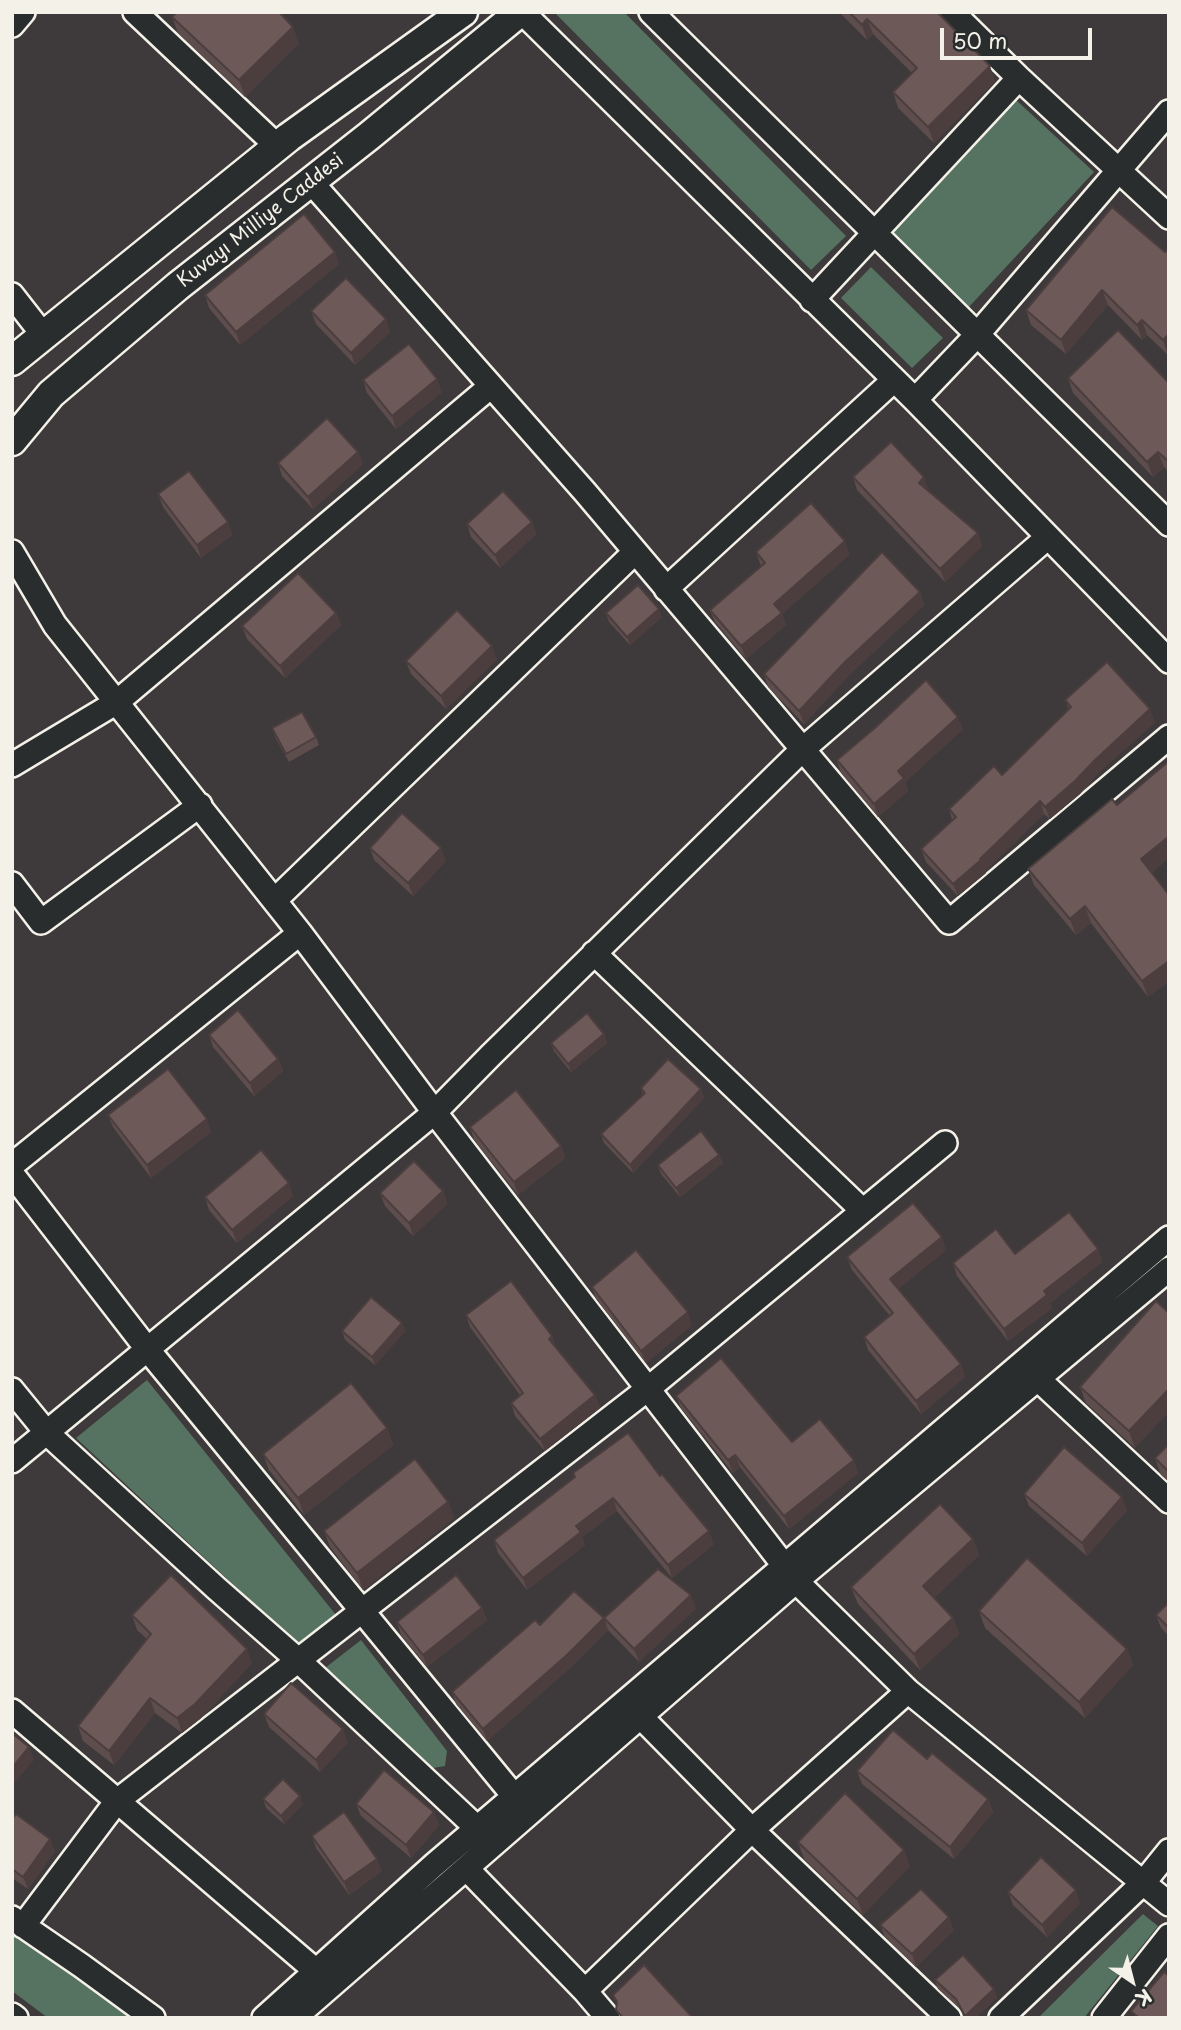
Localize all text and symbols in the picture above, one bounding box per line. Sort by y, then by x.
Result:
scale bar [943,14,1095,58]
text: 50 m [953,24,1007,56]
street label: Kuvayı Milliye Caddesi [173,149,349,293]
north arrow [1097,1946,1167,2016]
text: K [1130,1983,1158,2014]

